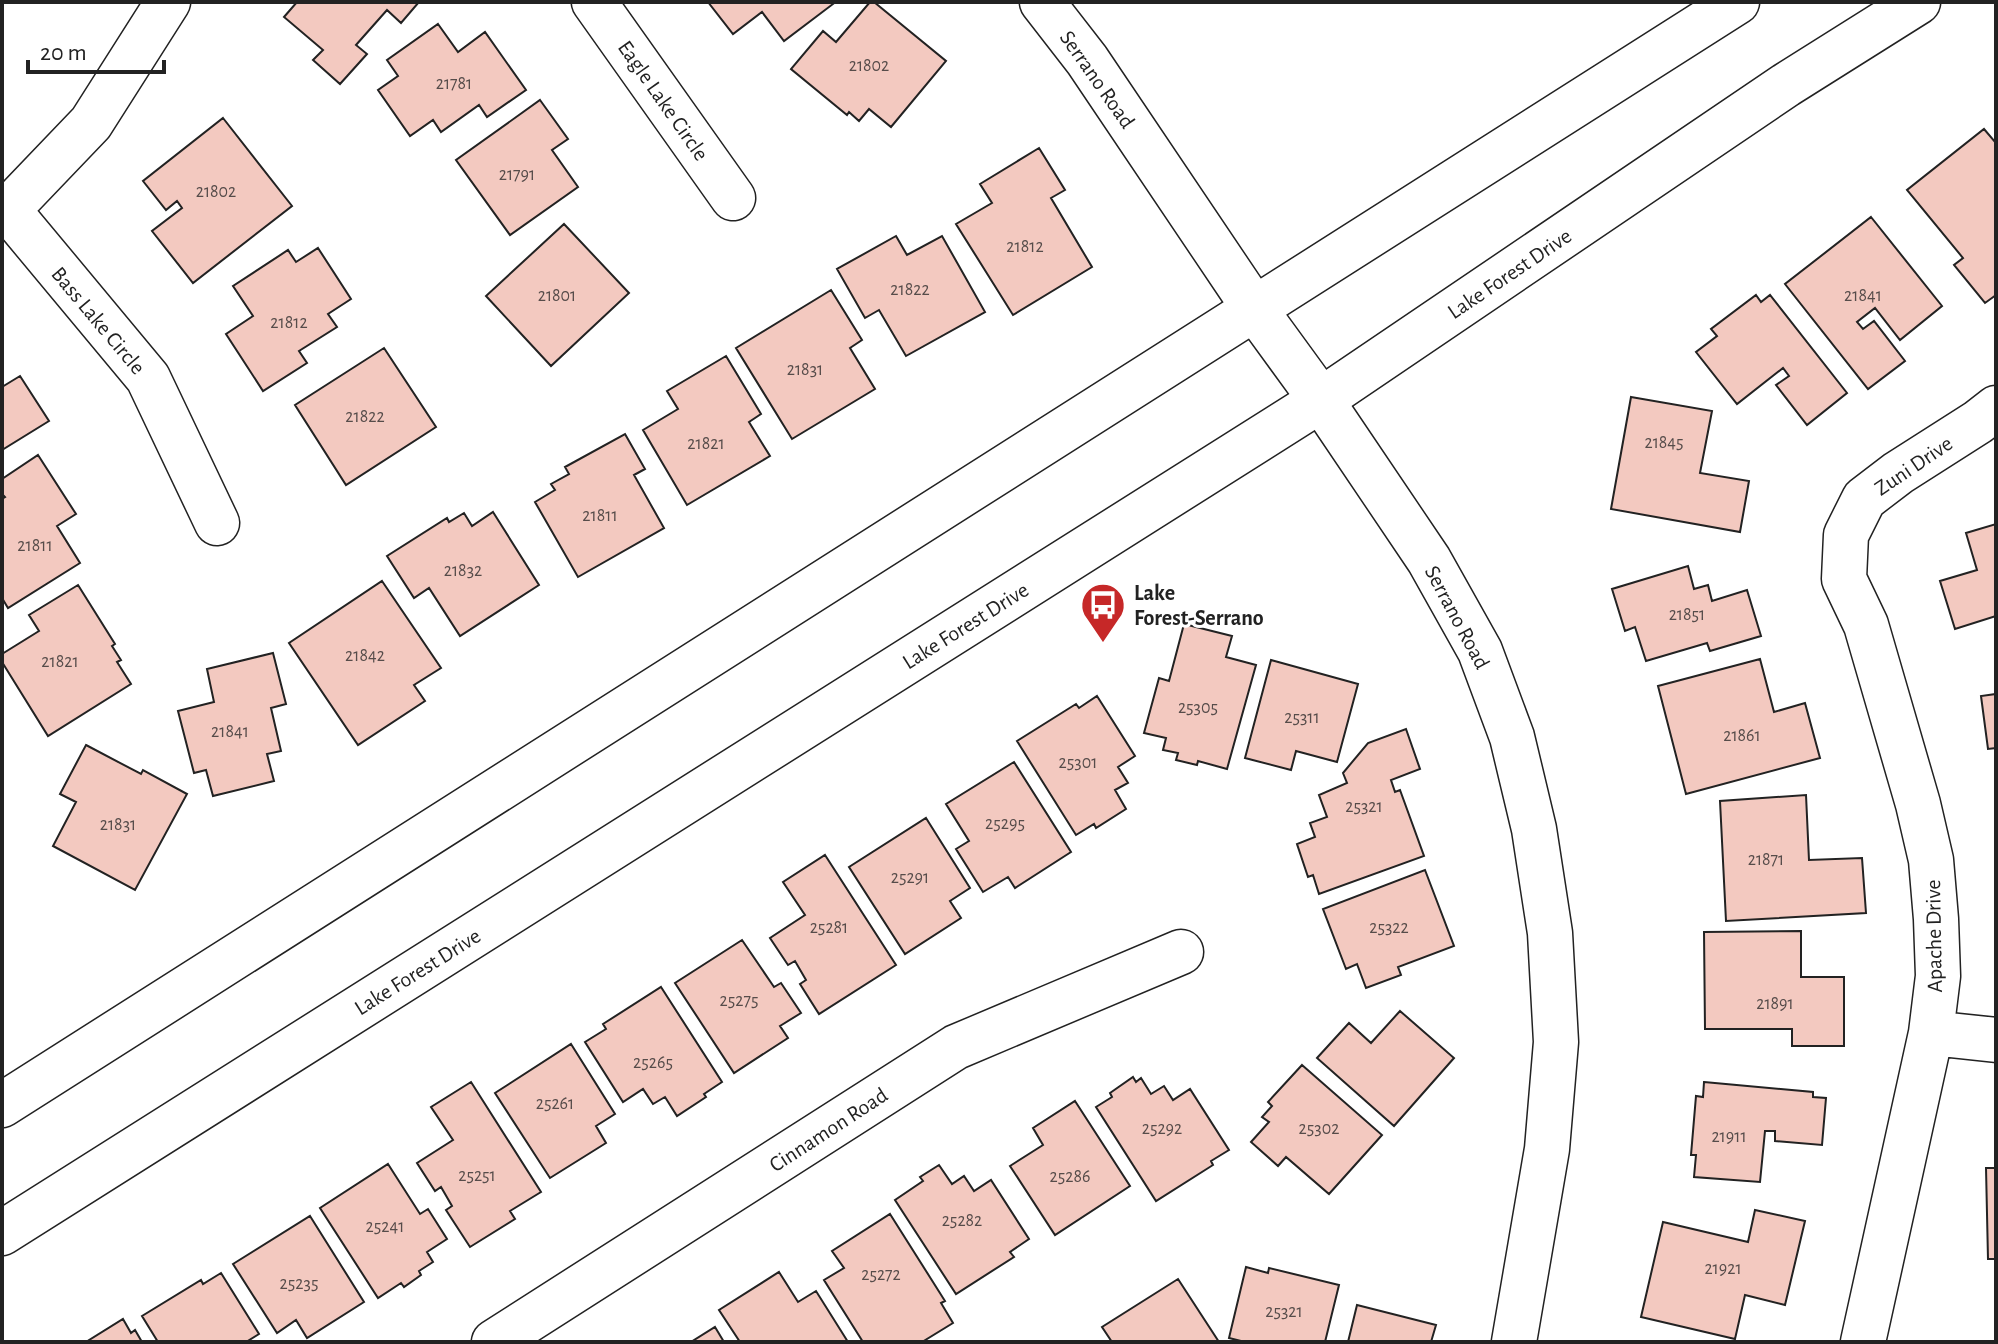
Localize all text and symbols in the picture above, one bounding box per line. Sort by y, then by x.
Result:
scale bar [28,24,164,74]
street label: Serrano Road [1056,27,1139,132]
street label: Eagle Lake Circle [614,37,713,165]
text: 20 m [40,41,87,65]
house number: 21802 [849,57,889,75]
house number: 21781 [436,75,472,93]
house number: 21791 [499,166,535,184]
house number: 21802 [196,183,236,201]
street label: Lake Forest Drive [1444,224,1575,323]
house number: 21812 [1006,238,1044,256]
street label: Bass Lake Circle [47,263,149,378]
house number: 21822 [890,281,930,299]
house number: 21801 [538,287,576,305]
house number: 21841 [1844,287,1882,305]
house number: 21812 [270,314,308,332]
house number: 21831 [787,361,823,379]
house number: 21822 [345,408,385,426]
street label: Zuni Drive [1871,432,1956,500]
house number: 21845 [1644,434,1684,452]
house number: 21821 [687,435,725,453]
house number: 21811 [582,507,618,525]
house number: 21811 [17,537,53,555]
house number: 21832 [444,562,482,580]
street label: Serrano Road [1421,562,1493,673]
street label: Lake Forest Drive [899,578,1032,673]
bus stop icon: Lake Forest-Serrano [1079,581,1127,644]
place label: Lake Forest-Serrano [1134,582,1264,629]
house number: 21851 [1669,606,1705,624]
house number: 21842 [345,647,385,665]
house number: 21821 [41,653,79,671]
house number: 25305 [1178,699,1218,717]
house number: 25311 [1284,709,1320,727]
house number: 21841 [211,723,249,741]
house number: 21861 [1723,727,1761,745]
house number: 25301 [1059,754,1097,772]
house number: 25321 [1345,798,1383,816]
house number: 25295 [985,815,1025,833]
house number: 21831 [100,816,136,834]
house number: 21871 [1748,851,1784,869]
house number: 25291 [891,869,929,887]
street label: Apache Drive [1922,879,1946,993]
house number: 25281 [810,919,848,937]
house number: 25322 [1369,919,1409,937]
street label: Lake Forest Drive [351,924,484,1019]
house number: 25275 [720,992,758,1010]
house number: 21891 [1756,995,1794,1013]
house number: 25265 [633,1054,673,1072]
street label: Cinnamon Road [765,1084,892,1176]
house number: 25261 [536,1095,574,1113]
house number: 25292 [1142,1120,1182,1138]
house number: 25302 [1299,1120,1339,1138]
house number: 21911 [1711,1128,1747,1146]
house number: 25251 [458,1167,496,1185]
house number: 25286 [1050,1168,1090,1186]
house number: 25282 [942,1212,982,1230]
house number: 25241 [366,1218,404,1236]
house number: 21921 [1704,1260,1742,1278]
house number: 25272 [861,1266,901,1284]
house number: 25235 [280,1275,318,1293]
house number: 25321 [1265,1303,1303,1321]

